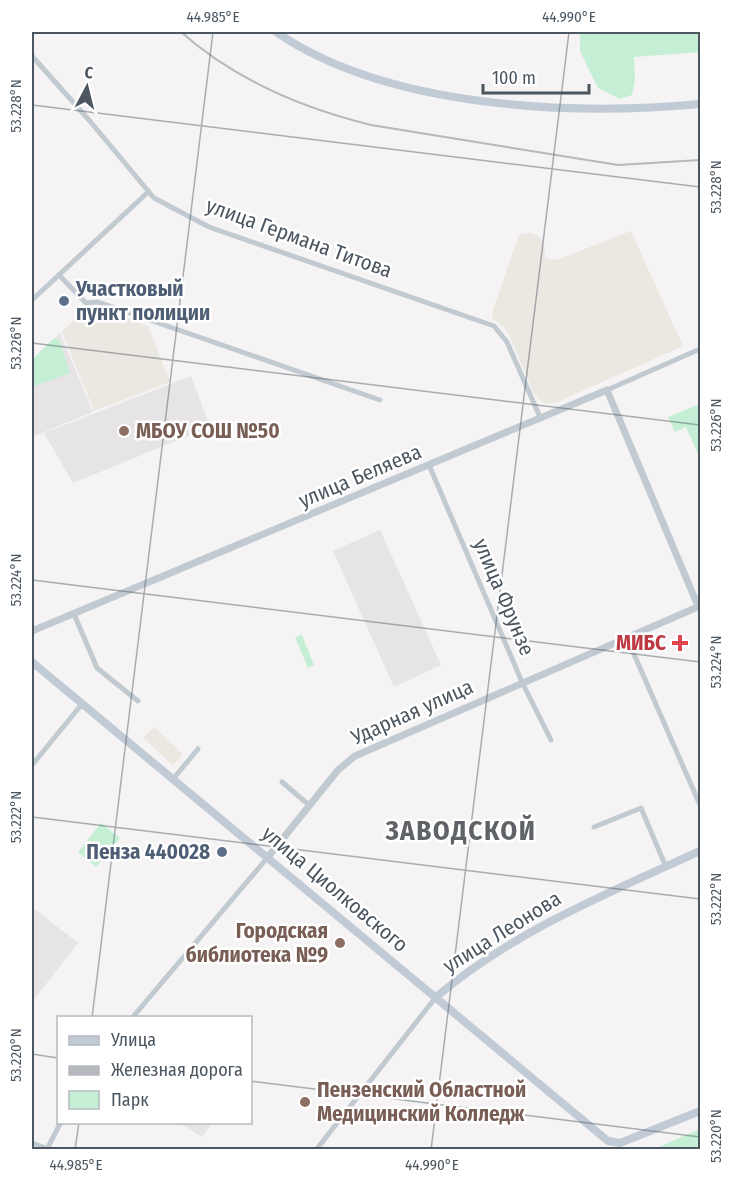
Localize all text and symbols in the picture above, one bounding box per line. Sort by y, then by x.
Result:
text: 44.985°E [187,8,239,26]
text: 44.990°E [542,8,596,26]
north arrow [57,57,117,117]
scale bar [483,57,590,95]
text: С [83,63,95,83]
text: 100 m [492,67,536,89]
text: 53.228°N [7,79,25,133]
text: 53.228°N [707,160,725,214]
street label: улица Германа Титова [202,192,396,284]
place label: Участковый пункт полиции [75,276,210,326]
marker: Участковый пункт полиции [57,294,71,308]
text: 53.226°N [7,316,25,370]
text: 53.226°N [707,398,725,452]
place label: МБОУ СОШ №50 [136,418,280,444]
marker: МБОУ СОШ №50 [117,424,131,438]
street label: улица Беляева [295,438,425,514]
street label: улица Фрунзе [468,535,540,659]
text: 53.224°N [7,553,25,607]
place label: МИБС [616,630,666,656]
marker: МИБС [671,634,689,652]
text: 53.224°N [707,635,725,689]
street label: Ударная улица [346,674,477,751]
text: 53.222°N [7,791,25,843]
district label: ЗАВОДСКОЙ [384,814,537,847]
street label: улица Циолковского [257,820,413,958]
place label: Пенза 440028 [86,839,210,865]
marker: Пенза 440028 [215,845,229,859]
text: 53.222°N [707,873,725,925]
street label: улица Леонова [438,885,566,979]
place label: Городская библиотека №9 [186,918,328,968]
marker: Городская библиотека №9 [333,936,347,950]
legend [57,1016,252,1124]
text: 53.220°N [7,1028,25,1082]
text: Улица [110,1029,156,1051]
text: Железная дорога [111,1059,243,1081]
place label: Пензенский Областной Медицинский Колледж [317,1077,526,1127]
text: Парк [111,1089,149,1111]
marker: Пензенский Областной Медицинский Колледж [298,1095,312,1109]
text: 53.220°N [707,1109,725,1163]
text: 44.985°E [50,1156,102,1174]
text: 44.990°E [405,1156,459,1174]

